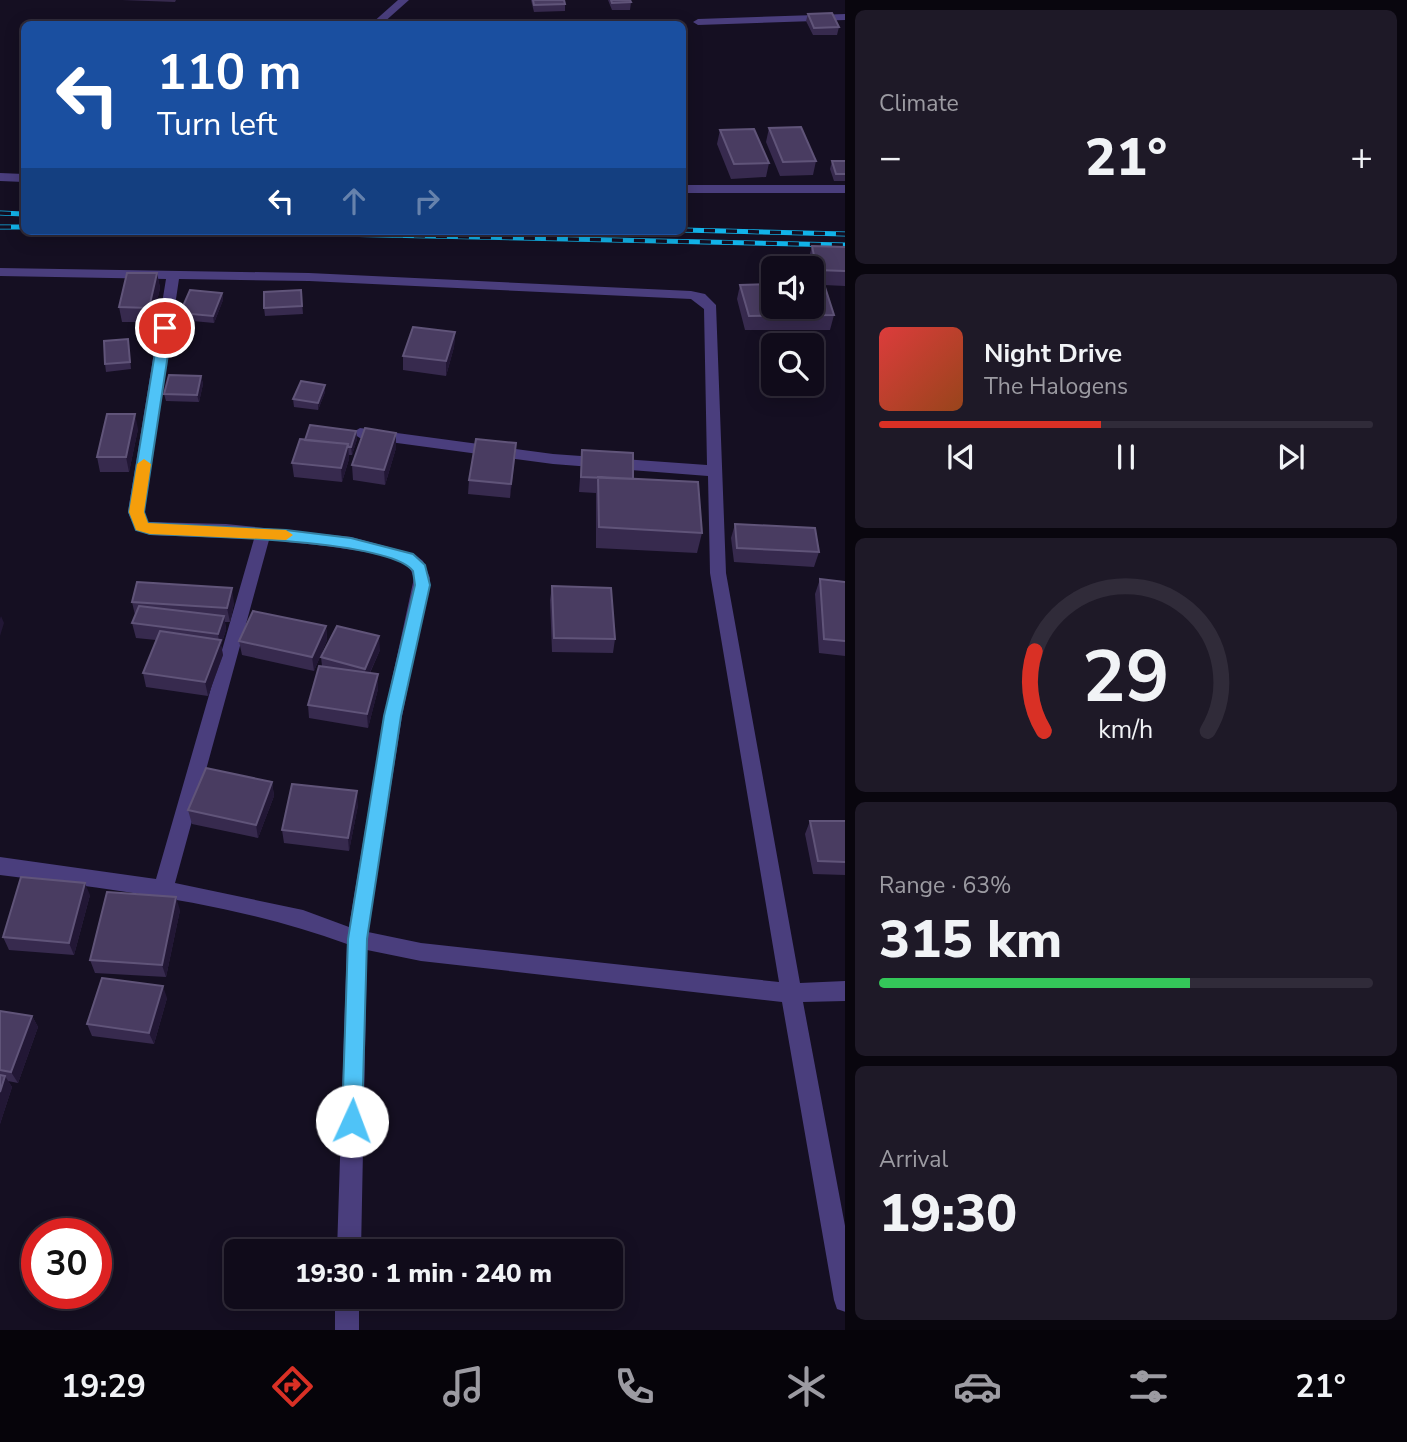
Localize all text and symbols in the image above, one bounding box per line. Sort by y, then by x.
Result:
text: 110 m [157,39,301,106]
icon: left [42,49,133,140]
text: Climate [879,88,959,119]
text: Turn left [157,103,277,146]
text: 21° [1085,122,1167,193]
text: − [879,132,902,183]
text: + [1350,132,1373,183]
icon: left [262,182,300,220]
icon: ahead [335,182,373,220]
icon: right [408,182,446,220]
map controls [761,256,824,396]
button: sound [761,256,824,319]
pin [135,298,195,358]
icon: arrive [146,309,184,347]
button: search [761,333,824,396]
text: Night Drive [984,336,1122,371]
text: The Halogens [984,371,1128,402]
icon: previous [942,438,980,476]
icon: pause [1107,438,1145,476]
icon: next [1272,438,1310,476]
text: 29 [1082,627,1170,727]
text: km/h [1098,713,1154,747]
text: Range · 63% [879,870,1011,901]
text: 315 km [879,904,1062,975]
position arrow [315,1084,389,1158]
text: Arrival [879,1144,948,1175]
text: 19:30 [879,1178,1017,1249]
speed limit sign: 30 [21,1218,112,1309]
text: 19:30 · 1 min · 240 m [295,1256,552,1291]
icon: directions [268,1362,317,1411]
icon: music [439,1362,488,1411]
icon: phone [610,1362,659,1411]
icon: climate [782,1362,831,1411]
icon: car [953,1362,1002,1411]
icon: filters [1124,1362,1173,1411]
text: 19:29 [61,1365,146,1408]
text: 21° [1295,1365,1346,1408]

